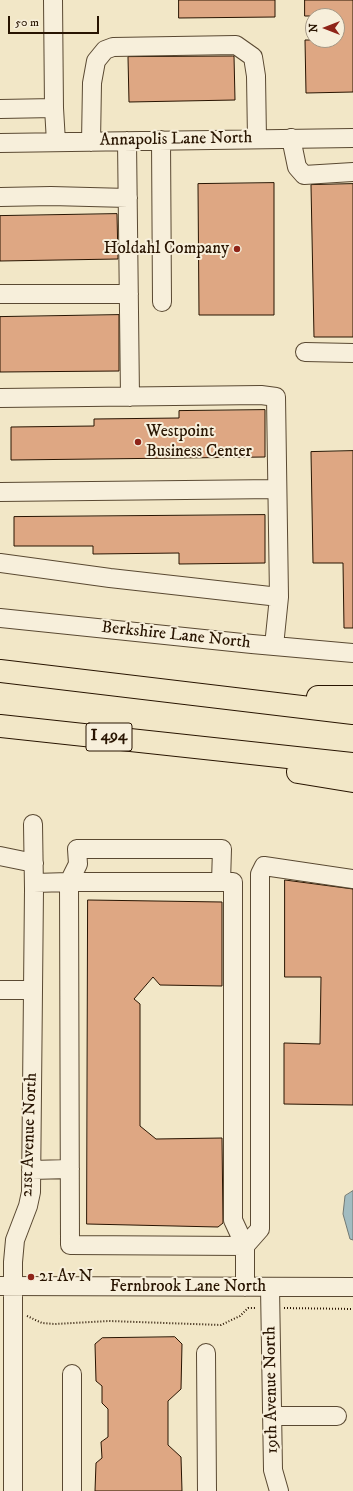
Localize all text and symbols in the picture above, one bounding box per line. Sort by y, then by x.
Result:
scale bar [10,8,101,34]
north arrow [305,8,345,48]
text: 50 m [15,15,39,30]
text: N [307,23,321,33]
street label: Annapolis Lane North [99,128,253,152]
place label: Holdahl Company [103,239,229,259]
marker: Holdahl Company [232,244,242,254]
place label: Westpoint Business Center [146,422,252,462]
marker: Westpoint Business Center [133,437,143,447]
street label: Berkshire Lane North [100,618,252,654]
road number: I 494 [86,723,132,751]
street label: 21st Avenue North [18,1072,42,1198]
place label: 21 Av N [39,1267,93,1287]
marker: 21 Av N [26,1272,36,1282]
street label: Fernbrook Lane North [110,1277,266,1297]
street label: 19th Avenue North [261,1326,283,1454]

